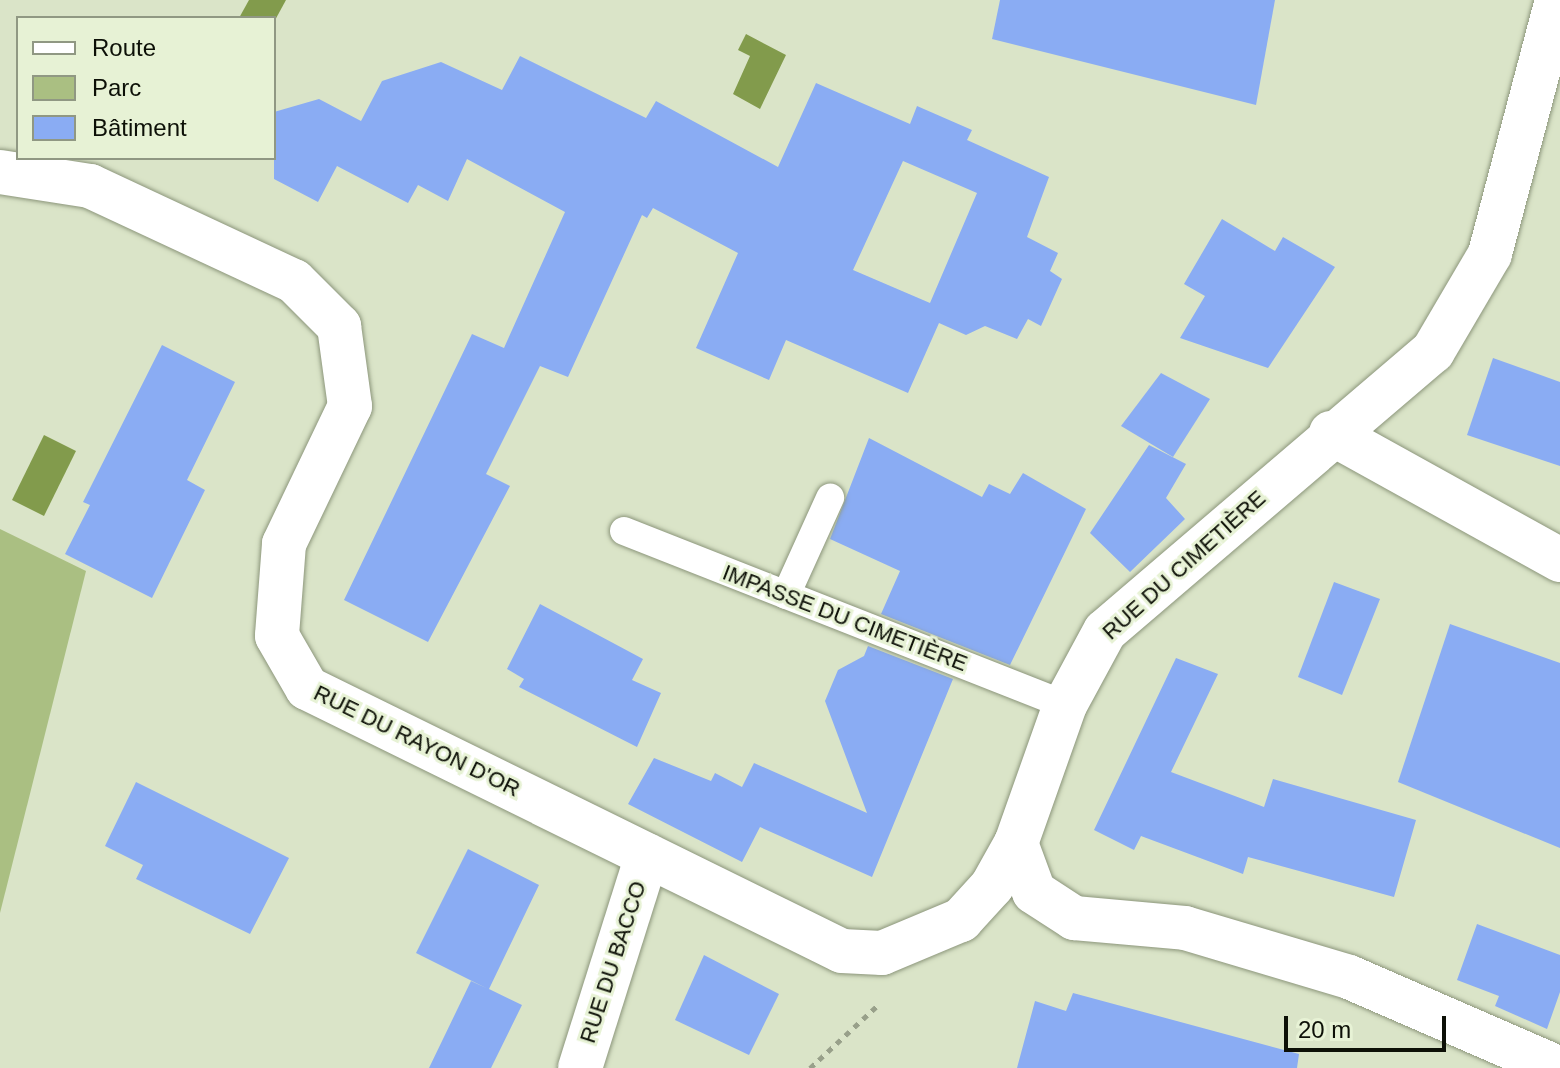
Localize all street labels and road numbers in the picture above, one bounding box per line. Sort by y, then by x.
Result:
street label: RUE DU CIMETIÈRE [1097,485,1271,645]
street label: IMPASSE DU CIMETIÈRE [719,559,971,677]
street label: RUE DU RAYON D'OR [310,680,524,802]
street label: RUE DU BACCO [574,878,652,1046]

